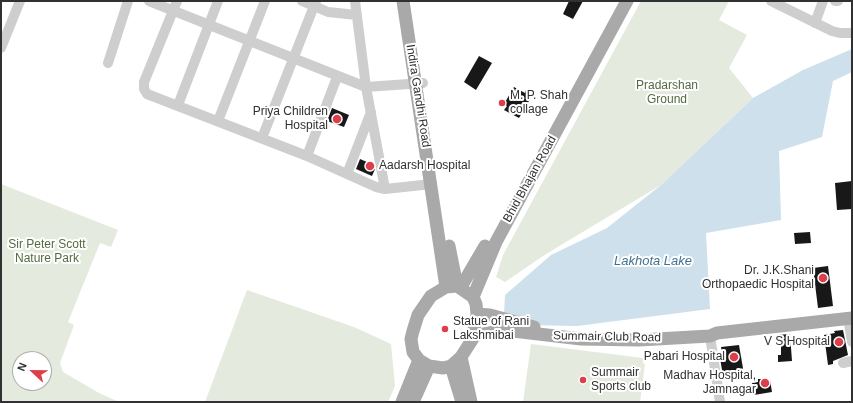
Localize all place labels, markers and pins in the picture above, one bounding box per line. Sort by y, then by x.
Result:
place label: M. P. Shah collage [510,89,568,117]
marker: M. P. Shah collage [497,98,507,108]
place label: Priya Children Hospital [253,105,328,133]
marker: Priya Children Hospital [331,113,343,125]
place label: Aadarsh Hospital [379,159,470,173]
marker: Aadarsh Hospital [364,160,376,172]
place label: Dr. J.K.Shani Orthopaedic Hospital [702,264,814,292]
marker: Dr. J.K.Shani Orthopaedic Hospital [817,272,829,284]
place label: Statue of Rani Lakshmibai [453,315,529,343]
marker: Statue of Rani Lakshmibai [440,324,450,334]
place label: V S Hospital [764,335,830,349]
marker: V S Hospital [833,336,845,348]
place label: Pabari Hospital [644,350,725,364]
marker: Pabari Hospital [728,351,740,363]
place label: Summair Sports club [591,366,651,394]
place label: Madhav Hospital, Jamnagar [663,369,756,397]
marker: Summair Sports club [578,375,588,385]
marker: Madhav Hospital, Jamnagar [759,377,771,389]

